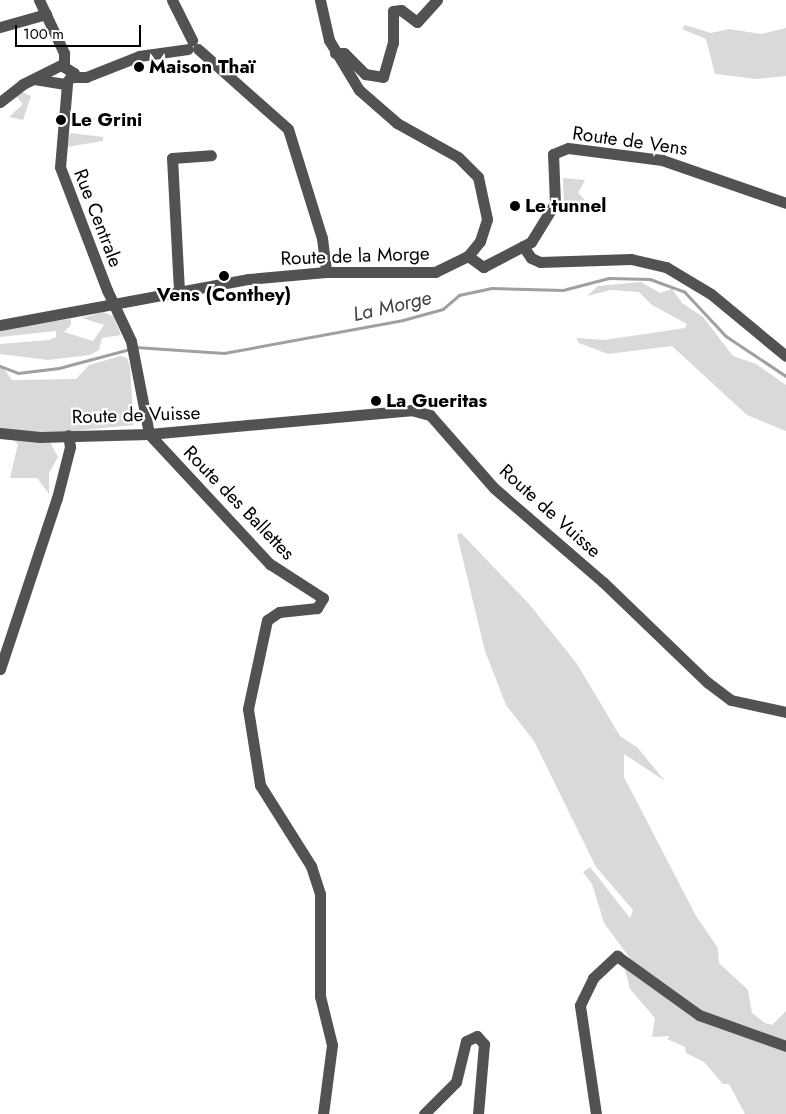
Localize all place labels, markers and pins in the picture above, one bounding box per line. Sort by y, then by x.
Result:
place label: Maison Thaï [149,56,255,78]
marker: Maison Thaï [133,61,145,73]
place label: Le Grini [71,109,142,131]
marker: Le Grini [55,114,67,126]
place label: Le tunnel [525,195,606,217]
marker: Le tunnel [509,200,521,212]
marker: Vens (Conthey) [218,270,230,282]
place label: Vens (Conthey) [157,284,291,306]
place label: La Gueritas [386,390,487,412]
marker: La Gueritas [370,395,382,407]

